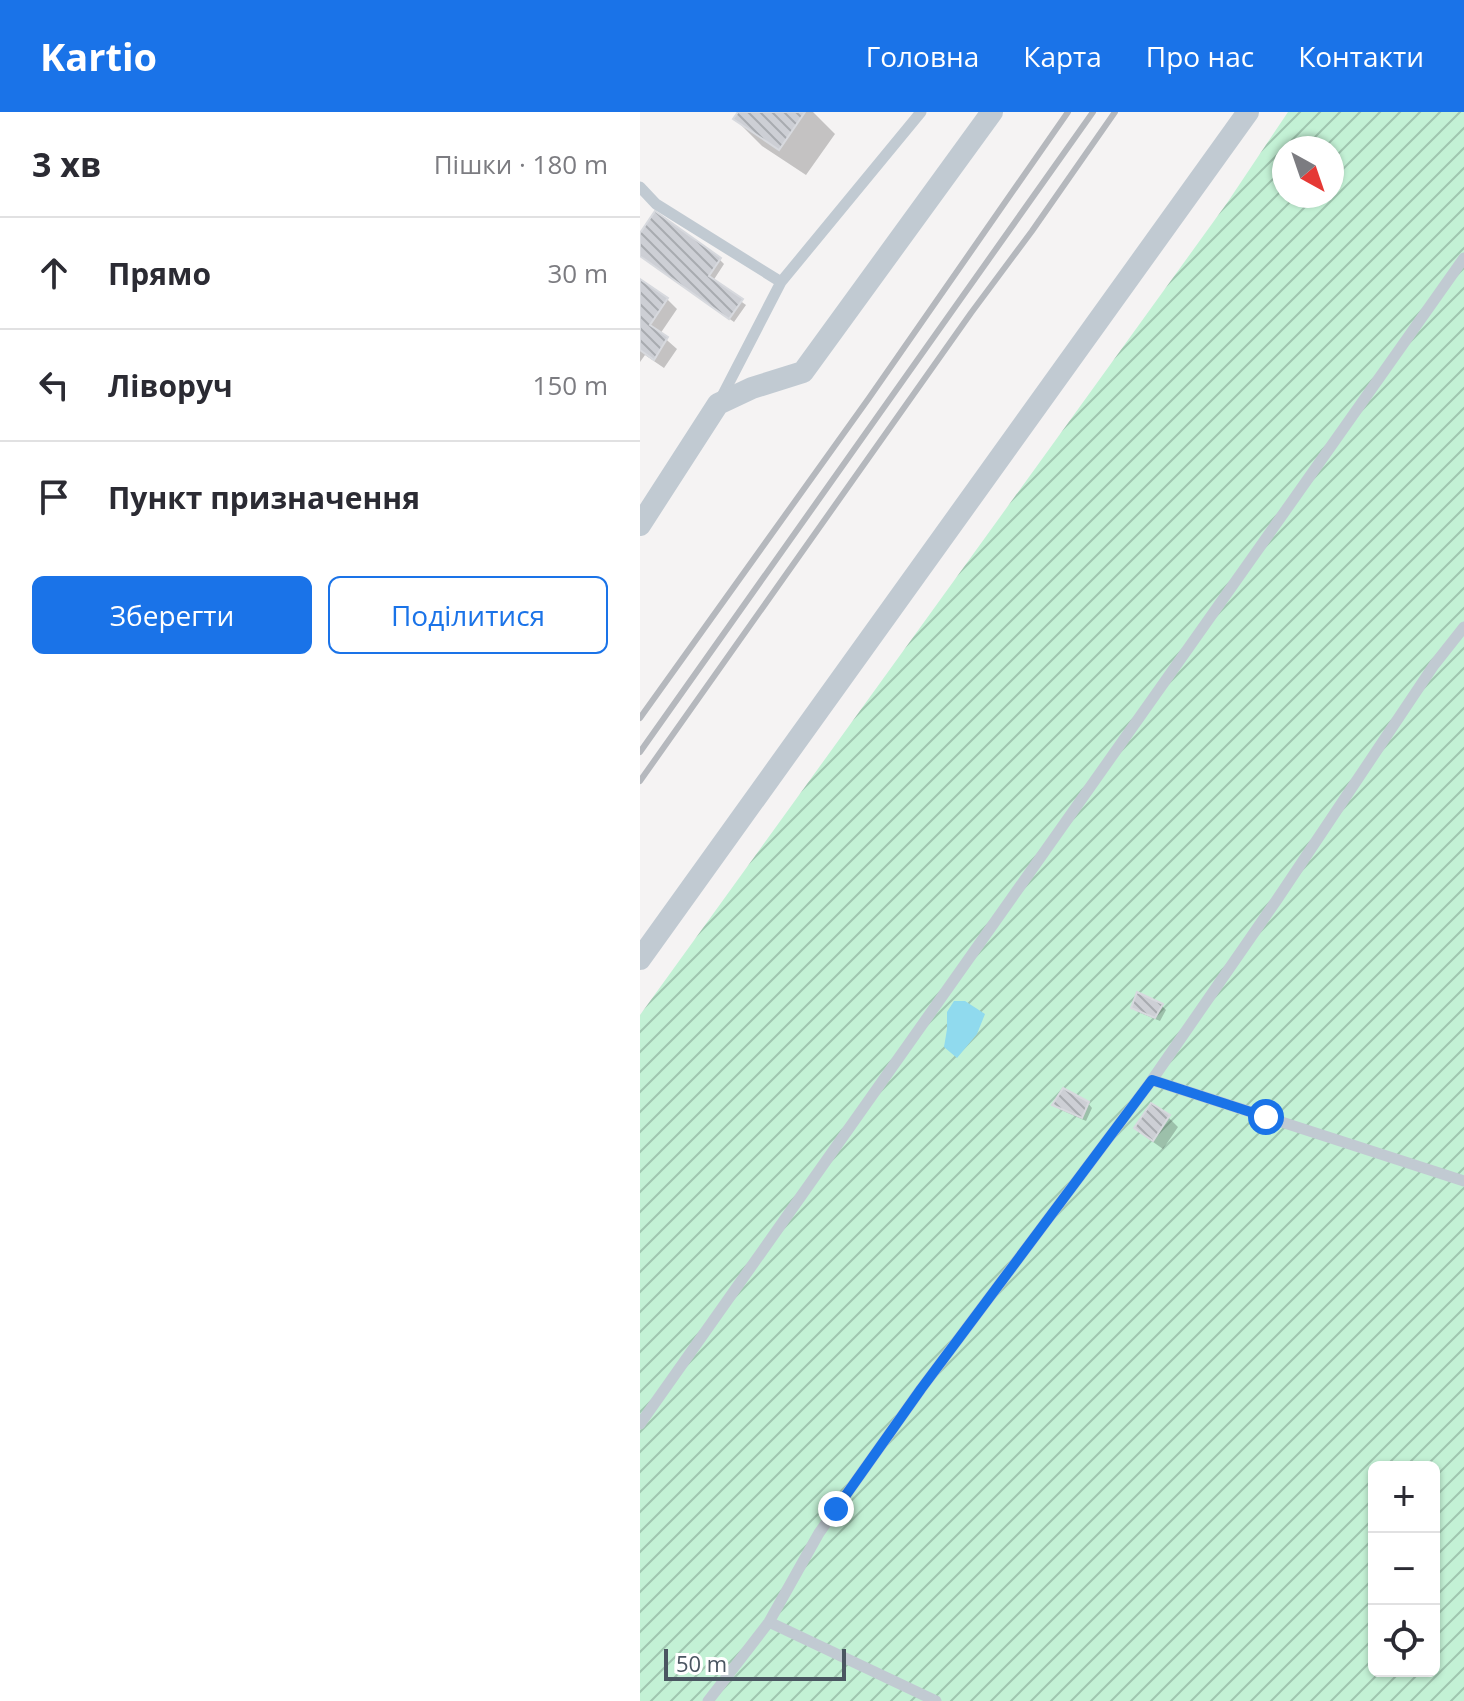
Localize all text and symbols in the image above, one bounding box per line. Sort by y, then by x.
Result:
text: Kartio [40,30,157,82]
text: Головна [866,37,979,75]
text: Карта [1023,37,1102,75]
text: Про нас [1146,37,1254,75]
text: Контакти [1298,37,1424,75]
north arrow [1272,136,1344,208]
text: 3 хв [32,141,101,187]
text: Пішки · 180 m [434,146,608,182]
icon: ahead [32,251,76,295]
text: Прямо [108,253,211,294]
text: 30 m [547,255,608,291]
icon: left [32,363,76,407]
text: Ліворуч [108,365,233,406]
text: 150 m [533,367,608,403]
icon: arrive [32,475,76,519]
text: Пункт призначення [108,477,420,518]
button: Зберегти [32,576,312,654]
button: Поділитися [328,576,608,654]
route start [1248,1099,1284,1135]
map controls [1368,1461,1440,1677]
button: + [1368,1461,1440,1533]
route end [818,1491,854,1527]
button: − [1368,1533,1440,1605]
button: locate [1368,1605,1440,1677]
scale bar [664,1645,846,1681]
text: 50 m [676,1648,727,1678]

